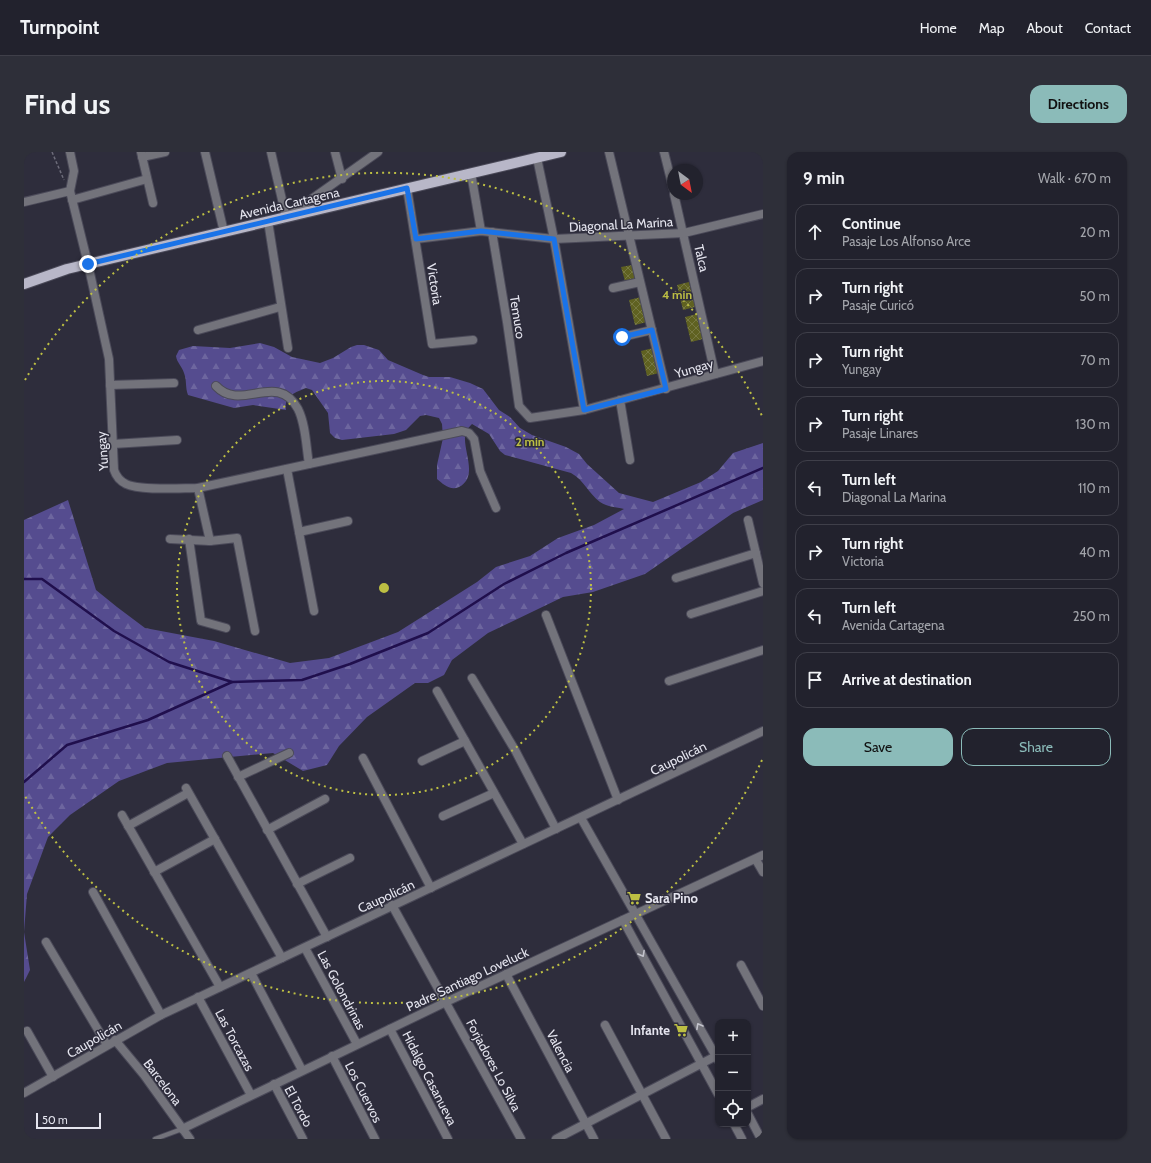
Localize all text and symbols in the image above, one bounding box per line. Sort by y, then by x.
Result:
text: Turnpoint [20,16,99,39]
text: Home [920,19,957,37]
text: Map [979,19,1004,37]
text: About [1026,19,1063,37]
text: Contact [1085,19,1131,37]
button: Directions [1030,85,1127,123]
text: Find us [24,87,110,121]
north arrow [667,164,703,200]
text: 9 min [803,168,845,188]
text: Walk · 670 m [1038,170,1111,186]
street label: Avenida Cartagena [237,184,341,222]
street label: Diagonal La Marina [569,213,674,235]
text: Continue [842,215,901,233]
icon: ahead [804,221,826,243]
text: 20 m [1080,224,1110,240]
text: Pasaje Los Alfonso Arce [842,233,971,249]
street label: Talca [691,243,713,274]
route end [79,255,97,273]
street label: Victoria [424,262,446,307]
text: Turn right [842,279,903,297]
icon: right [804,285,826,307]
text: 4 min [662,287,692,302]
text: 50 m [1080,288,1110,304]
street label: Temuco [507,294,529,340]
text: Pasaje Curicó [842,297,914,313]
route start [613,328,631,346]
text: Turn right [842,343,903,361]
icon: right [804,349,826,371]
text: 70 m [1080,352,1110,368]
street label: Yungay [672,355,716,381]
text: Yungay [842,361,882,377]
text: Turn right [842,407,903,425]
icon: right [804,413,826,435]
text: 130 m [1075,416,1110,432]
text: Pasaje Linares [842,425,918,441]
street label: Yungay [93,430,111,472]
text: 2 min [516,434,544,449]
text: Turn left [842,471,896,489]
icon: left [804,477,826,499]
text: 110 m [1078,480,1110,496]
text: Diagonal La Marina [842,489,946,505]
text: Turn right [842,535,903,553]
icon: right [804,541,826,563]
text: 40 m [1079,544,1110,560]
text: Victoria [842,553,884,569]
centre of rings [377,581,391,595]
text: Turn left [842,599,896,617]
icon: left [804,605,826,627]
text: 250 m [1073,608,1110,624]
text: Avenida Cartagena [842,617,945,633]
icon: arrive [804,669,826,691]
text: Arrive at destination [842,671,972,689]
button: Save [803,728,953,766]
button: Share [961,728,1111,766]
street label: Caupolicán [647,738,709,778]
street label: Caupolicán [355,876,417,916]
supermarket icon: Sara Pino [626,890,642,906]
place label: Sara Pino [645,890,699,906]
street label: Padre Santiago Loveluck [403,944,531,1014]
street label: Las Golondrinas [314,948,370,1033]
one-way arrow [637,950,645,958]
street label: Las Torcazas [212,1006,258,1074]
street label: Forjadores Lo Silva [462,1016,525,1115]
street label: Caupolicán [64,1017,124,1061]
map controls [715,1019,751,1127]
button: + [715,1019,751,1055]
place label: Infante [630,1022,670,1038]
supermarket icon: Infante [673,1022,689,1038]
one-way arrow [696,1023,704,1030]
street label: Valencia [543,1027,579,1075]
street label: Hidalgo Casanueva [399,1028,461,1129]
button: − [715,1055,751,1091]
street label: Barcelona [140,1056,186,1109]
street label: Los Cuervos [342,1059,386,1126]
street label: El Tordo [281,1083,317,1129]
button: locate [715,1091,751,1127]
scale bar [36,1111,101,1130]
text: 50 m [42,1113,68,1127]

